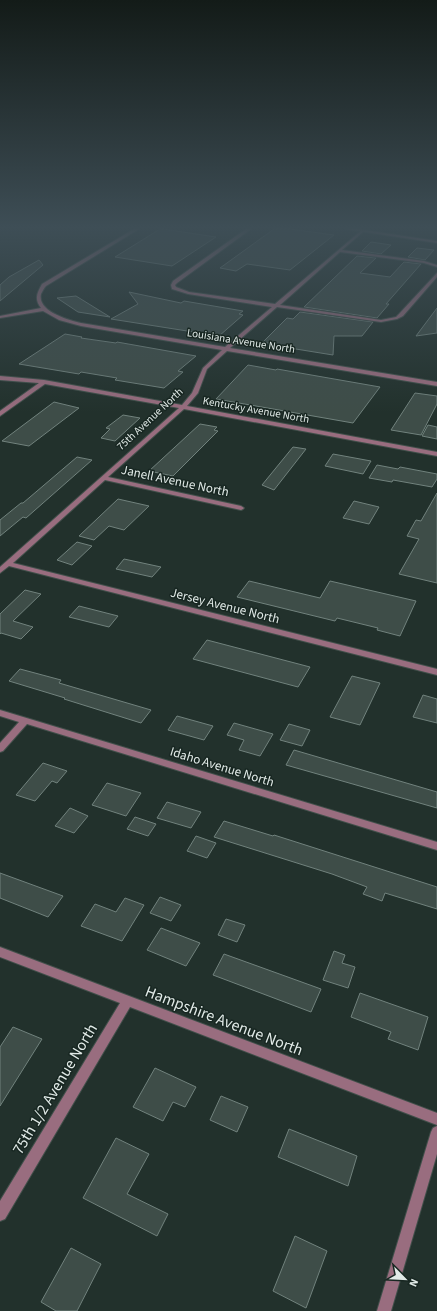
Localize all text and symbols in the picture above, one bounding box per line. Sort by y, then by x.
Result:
street label: Louisiana Avenue North [186,325,296,357]
street label: 75th Avenue North [114,384,186,454]
street label: Kentucky Avenue North [202,393,310,427]
street label: Janell Avenue North [119,461,231,501]
street label: Jersey Avenue North [169,584,281,628]
street label: Idaho Avenue North [168,743,276,791]
street label: Hampshire Avenue North [142,981,306,1061]
street label: 75th 1/2 Avenue North [7,1019,103,1159]
north arrow [385,1259,425,1299]
text: N [405,1276,422,1289]

